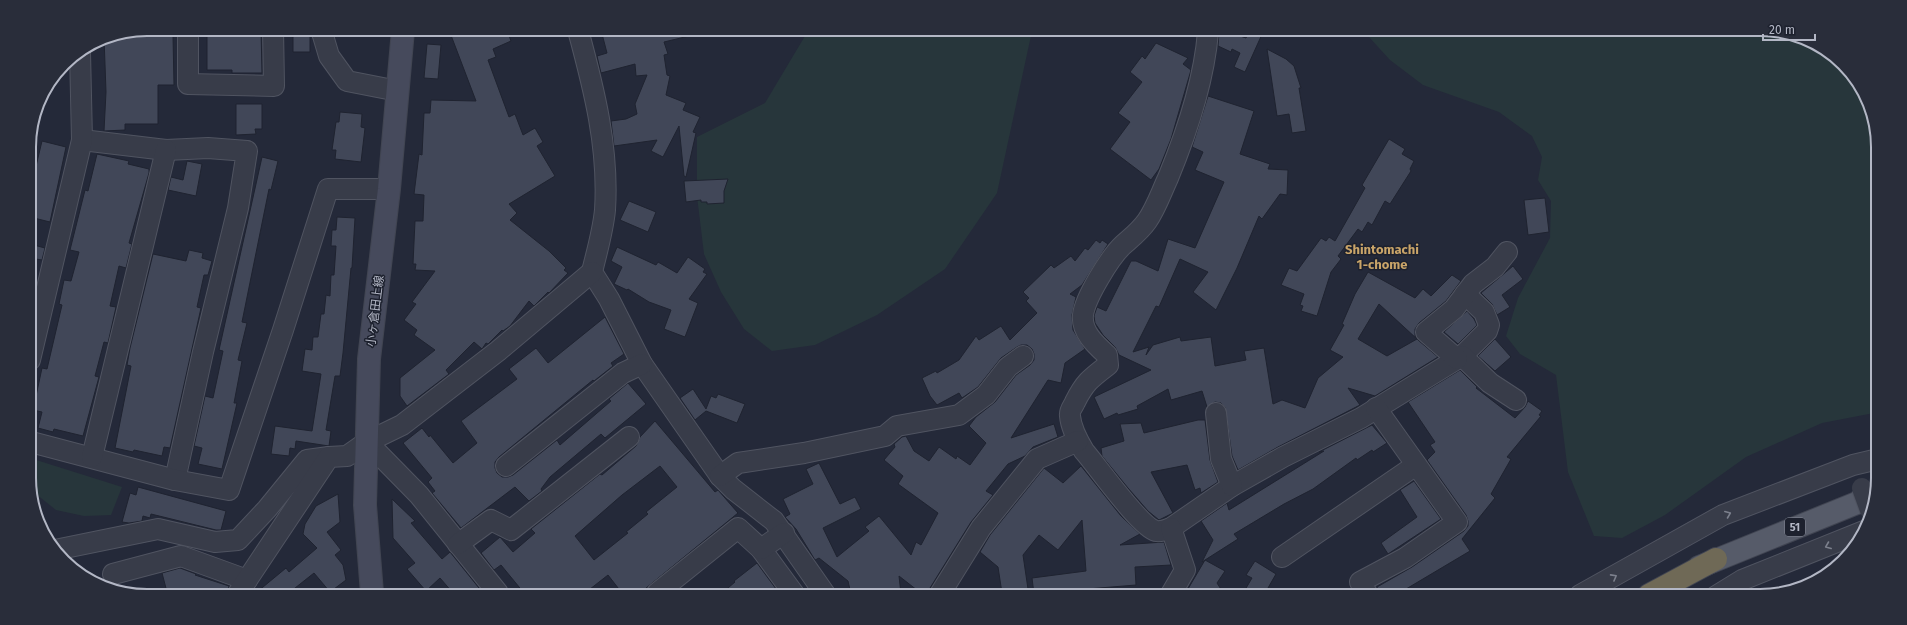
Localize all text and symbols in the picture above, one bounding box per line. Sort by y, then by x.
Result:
scale bar [1763,16,1815,42]
text: 20 m [1769,23,1795,37]
district label: Shintomachi 1-chome [1345,242,1419,272]
street label: 小ヶ倉田上線 [364,274,386,348]
one-way arrow [1724,510,1731,518]
road number: 51 [1785,518,1805,536]
one-way arrow [1824,541,1831,549]
one-way arrow [1610,574,1617,581]

